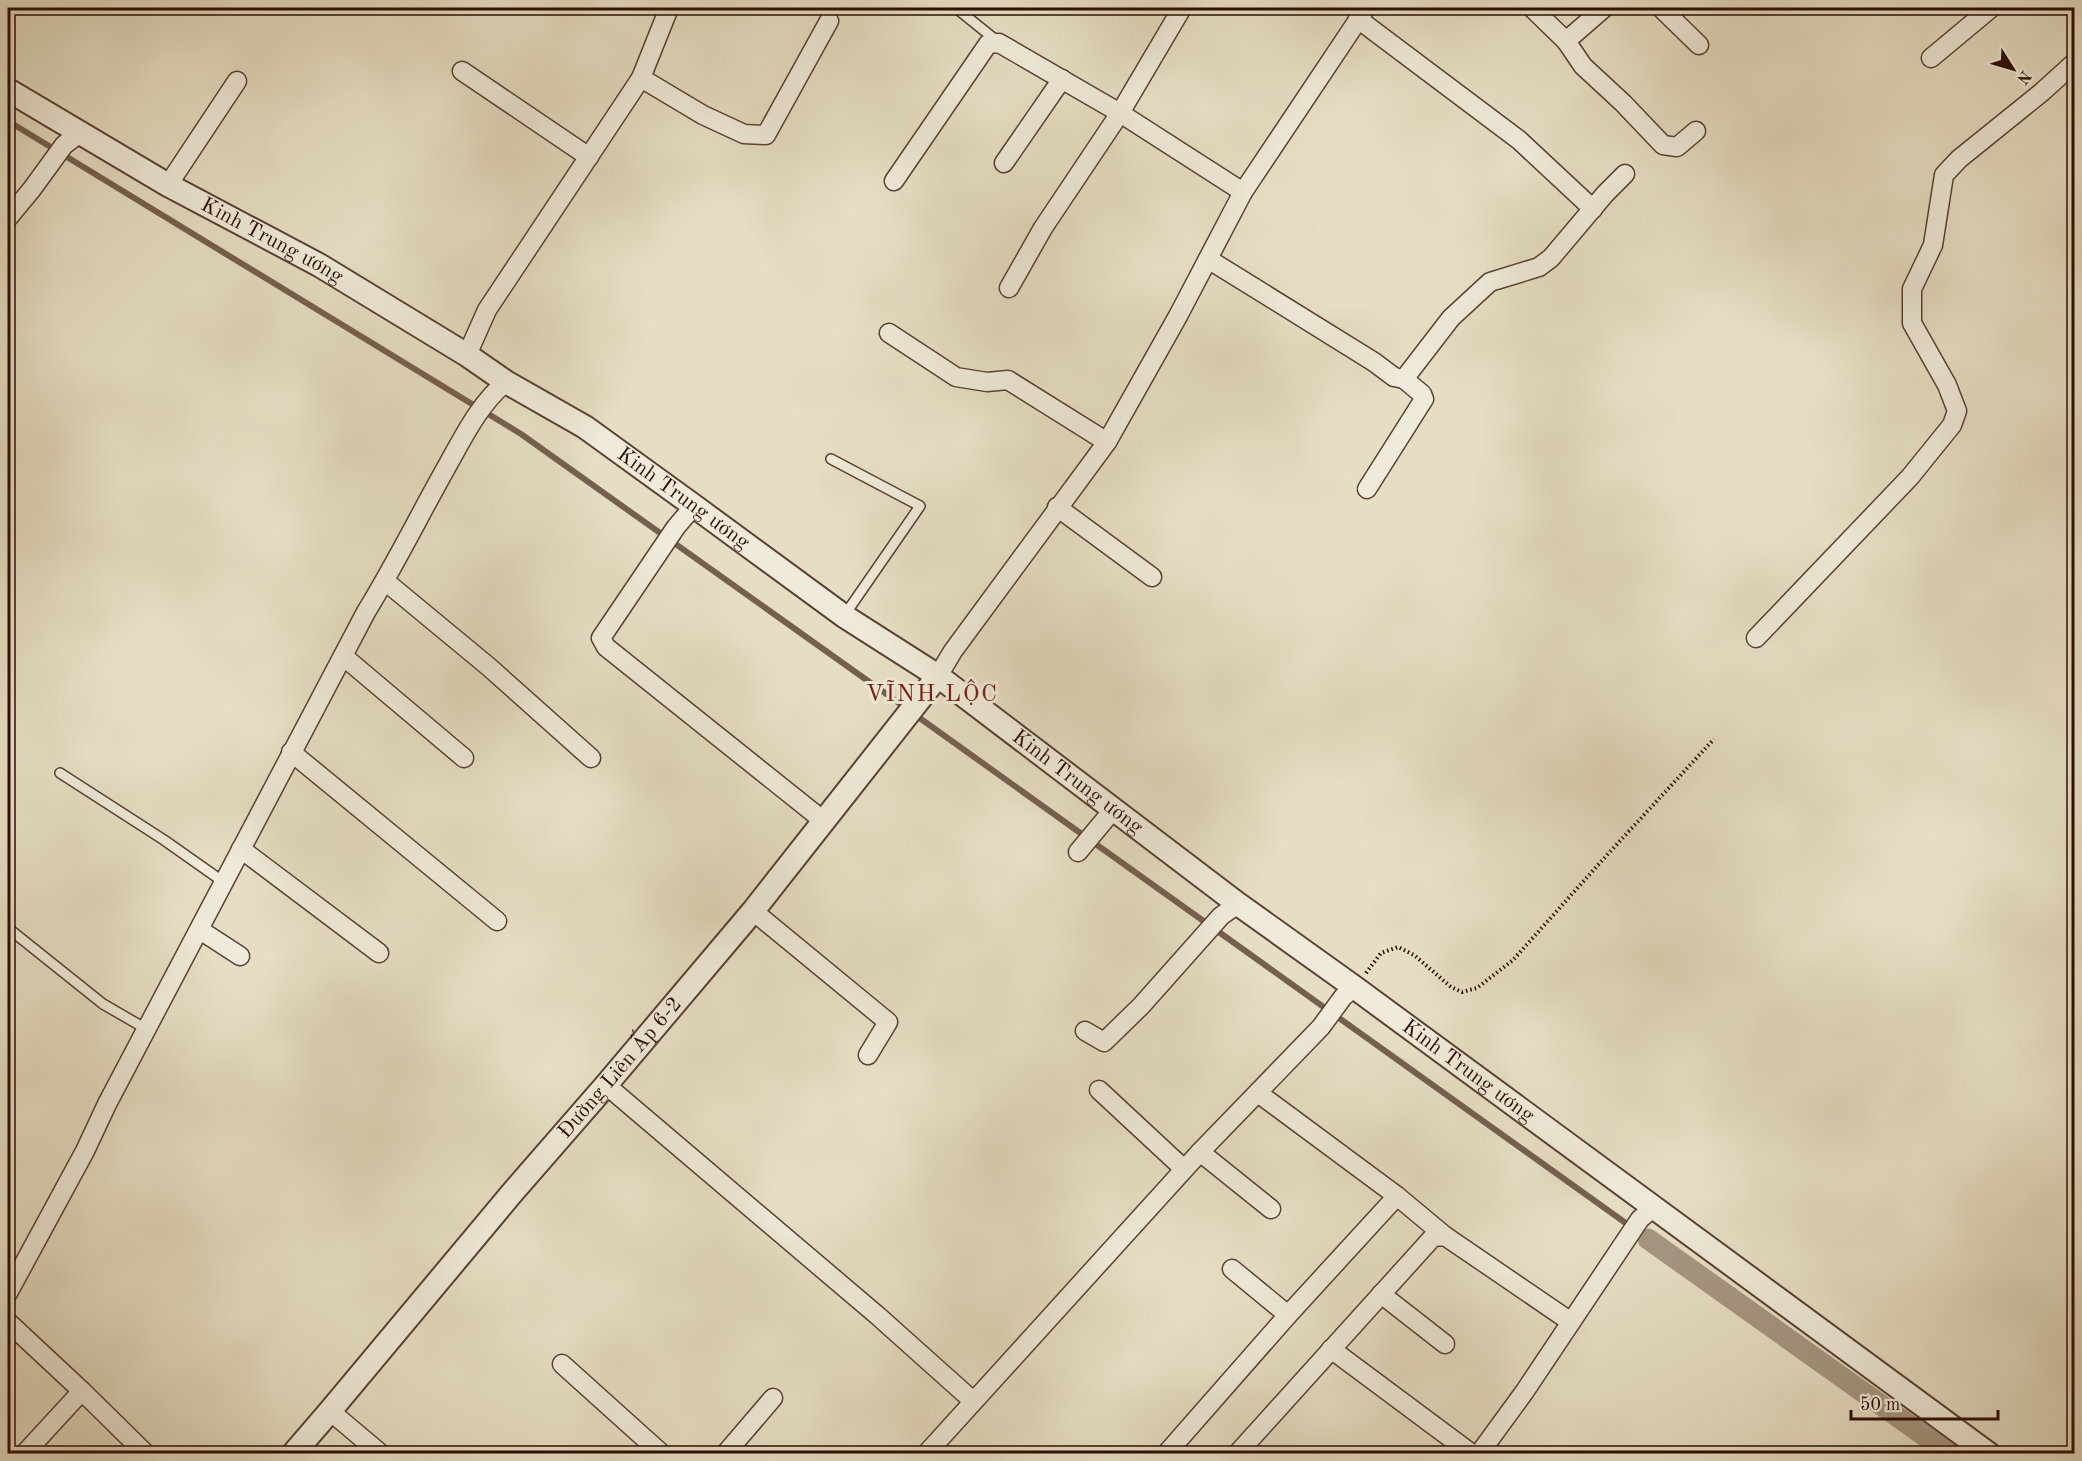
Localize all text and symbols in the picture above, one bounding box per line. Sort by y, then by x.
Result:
north arrow [1983,39,2043,99]
text: N [2013,67,2033,87]
street label: Kinh Trung ương [197,194,347,288]
street label: Kinh Trung ương [613,443,754,554]
district label: VĨNH LỘC [865,679,999,707]
street label: Kinh Trung ương [1008,726,1147,839]
street label: Đường Liên Ấp 6-2 [554,993,686,1142]
street label: Kinh Trung ương [1398,1016,1539,1127]
scale bar [1851,1383,1998,1421]
text: 50 m [1860,1396,1900,1414]

